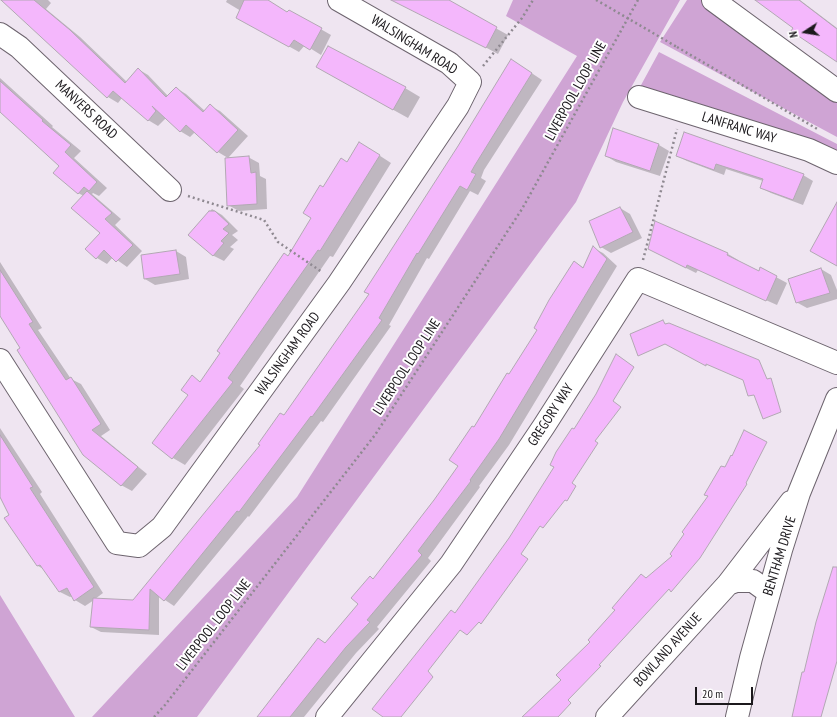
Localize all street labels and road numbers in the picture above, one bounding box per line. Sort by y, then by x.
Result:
street label: WALSINGHAM ROAD [368,12,460,78]
street label: LIVERPOOL LOOP LINE [542,38,610,144]
street label: MANVERS ROAD [51,77,121,143]
street label: LANFRANC WAY [700,109,778,147]
street label: WALSINGHAM ROAD [252,309,324,399]
street label: LIVERPOOL LOOP LINE [370,316,444,418]
street label: GREGORY WAY [525,381,577,449]
street label: BENTHAM DRIVE [760,514,800,598]
street label: LIVERPOOL LOOP LINE [173,576,255,674]
street label: BOWLAND AVENUE [631,610,705,690]

